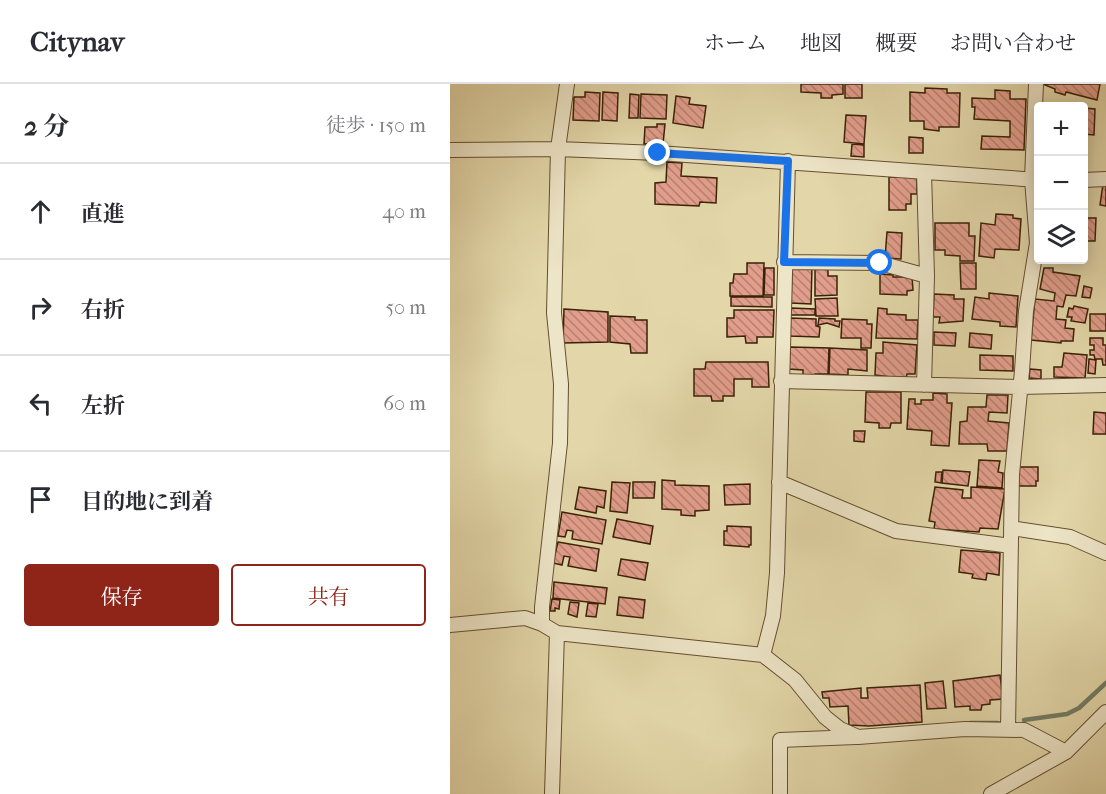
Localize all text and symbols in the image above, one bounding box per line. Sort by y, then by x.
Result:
text: Citynav [30,25,124,58]
text: ホーム [704,31,767,55]
text: 地図 [800,31,842,55]
text: 概要 [875,31,917,55]
text: お問い合わせ [950,31,1076,55]
map controls [1034,102,1088,264]
button: + [1034,102,1088,156]
text: 2 分 [24,111,69,142]
text: 徒歩 · 150 m [326,114,426,137]
route end [644,139,670,165]
button: − [1034,156,1088,210]
icon: ahead [24,195,57,228]
text: 40 m [382,200,426,223]
text: 直進 [81,201,125,227]
button: layers [1034,210,1088,264]
route start [866,249,892,275]
icon: right [24,291,57,324]
text: 50 m [385,296,426,319]
text: 右折 [81,297,125,323]
icon: left [24,387,57,420]
text: 60 m [383,392,426,415]
text: 左折 [81,393,125,419]
icon: arrive [24,483,57,516]
text: 目的地に到着 [81,489,213,515]
button: 保存 [24,564,219,626]
button: 共有 [231,564,426,626]

